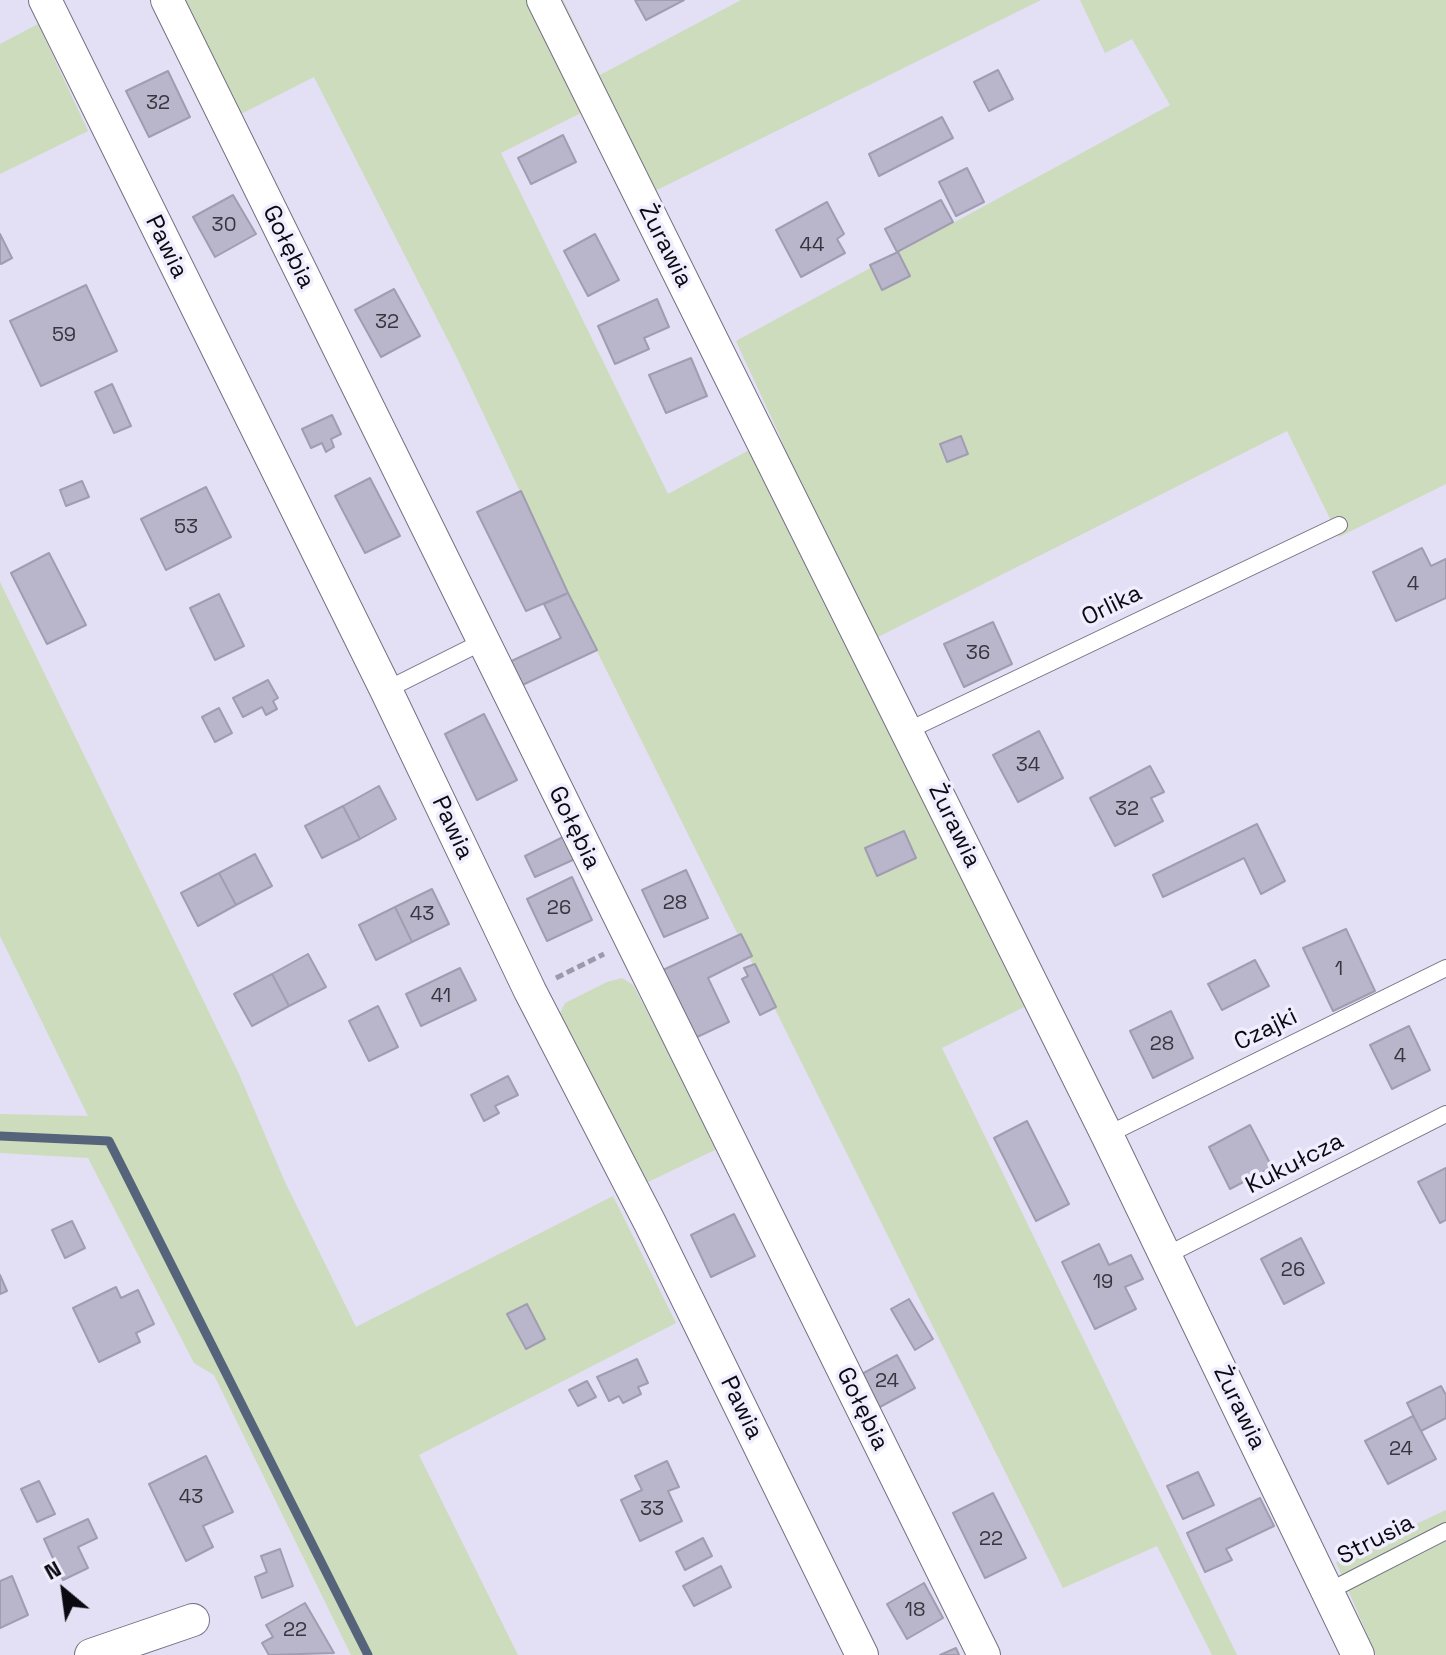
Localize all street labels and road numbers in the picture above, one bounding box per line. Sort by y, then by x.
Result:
street label: Żurawia [632,200,698,292]
street label: Gołębia [256,201,320,293]
street label: Pawia [138,211,194,283]
street label: Orlika [1077,579,1147,633]
street label: Żurawia [921,779,987,873]
street label: Gołębia [542,782,606,874]
street label: Pawia [425,792,479,864]
street label: Czajki [1230,1003,1302,1057]
street label: Kukułcza [1241,1127,1349,1201]
street label: Żurawia [1206,1361,1272,1455]
street label: Gołębia [830,1363,894,1455]
street label: Pawia [713,1372,769,1444]
street label: Strusia [1333,1509,1419,1571]

